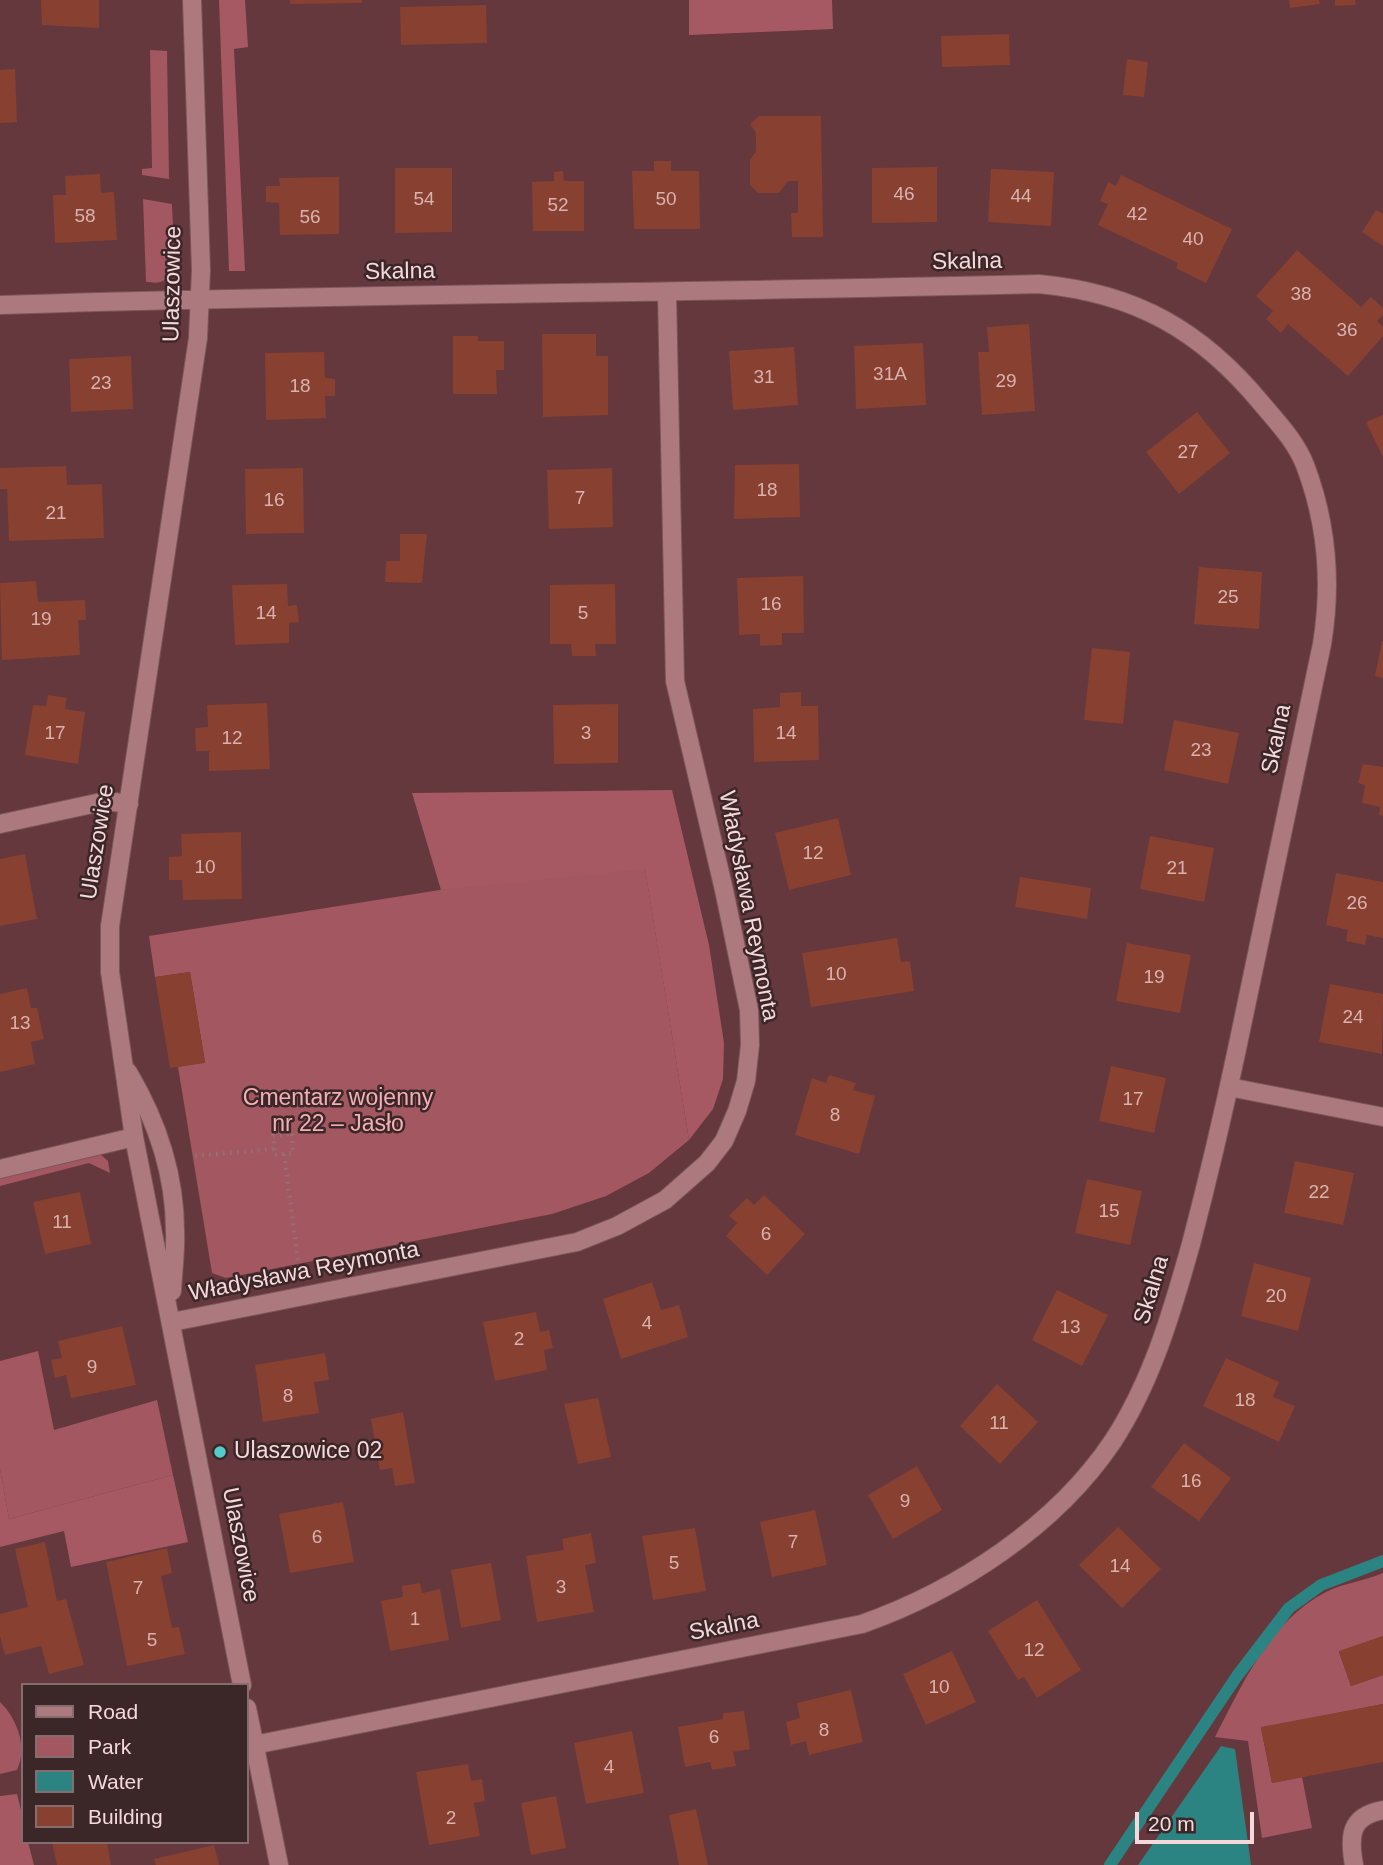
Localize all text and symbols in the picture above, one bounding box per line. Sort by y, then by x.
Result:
house number: 46 [893,184,915,206]
house number: 44 [1010,186,1032,208]
house number: 54 [413,189,435,211]
house number: 50 [655,189,677,211]
house number: 52 [547,195,569,217]
house number: 42 [1126,204,1148,226]
house number: 58 [74,206,96,228]
house number: 56 [299,207,321,229]
street label: Ulaszowice [158,226,188,342]
house number: 40 [1182,229,1204,251]
street label: Skalna [932,248,1002,276]
street label: Skalna [365,258,435,286]
house number: 38 [1290,284,1312,306]
house number: 36 [1336,320,1358,342]
house number: 31A [873,364,907,386]
house number: 31 [753,367,775,389]
house number: 29 [995,371,1017,393]
house number: 23 [90,373,112,395]
house number: 18 [289,376,311,398]
house number: 27 [1177,442,1199,464]
house number: 18 [756,480,778,502]
house number: 7 [575,488,585,510]
house number: 16 [263,490,285,512]
house number: 21 [45,503,67,525]
house number: 25 [1217,587,1239,609]
house number: 16 [760,594,782,616]
house number: 14 [255,603,277,625]
house number: 5 [578,603,588,625]
house number: 19 [30,609,52,631]
street label: Skalna [1256,702,1298,776]
house number: 17 [44,723,66,745]
house number: 3 [581,723,591,745]
house number: 14 [775,723,797,745]
house number: 12 [221,728,243,750]
house number: 23 [1190,740,1212,762]
street label: Ulaszowice [75,782,121,902]
street label: Władysława Reymonta [712,789,784,1023]
house number: 12 [802,843,824,865]
house number: 10 [194,857,216,879]
house number: 21 [1166,858,1188,880]
house number: 26 [1346,893,1368,915]
house number: 10 [825,964,847,986]
house number: 19 [1143,967,1165,989]
house number: 24 [1342,1007,1364,1029]
house number: 13 [9,1013,31,1035]
park label: Cmentarz wojenny nr 22 – Jasło [243,1085,433,1139]
house number: 17 [1122,1089,1144,1111]
house number: 8 [830,1105,840,1127]
house number: 22 [1308,1182,1330,1204]
house number: 15 [1098,1201,1120,1223]
house number: 11 [52,1212,72,1234]
house number: 6 [761,1224,771,1246]
street label: Władysława Reymonta [187,1236,421,1308]
street label: Skalna [1129,1252,1175,1328]
house number: 20 [1265,1286,1287,1308]
house number: 4 [642,1313,652,1335]
house number: 13 [1059,1317,1081,1339]
house number: 2 [514,1329,524,1351]
house number: 9 [87,1357,97,1379]
house number: 8 [283,1386,293,1408]
house number: 18 [1234,1390,1256,1412]
house number: 11 [989,1413,1009,1435]
place label: Ulaszowice 02 [234,1438,382,1466]
marker: Ulaszowice 02 [212,1444,228,1460]
house number: 16 [1180,1471,1202,1493]
street label: Ulaszowice [215,1485,265,1605]
house number: 9 [900,1491,910,1513]
house number: 6 [312,1527,322,1549]
house number: 7 [788,1532,798,1554]
house number: 5 [669,1553,679,1575]
house number: 14 [1109,1556,1131,1578]
house number: 3 [556,1577,566,1599]
house number: 7 [133,1578,143,1600]
street label: Skalna [687,1607,761,1647]
house number: 1 [410,1609,420,1631]
house number: 5 [147,1630,157,1652]
house number: 12 [1023,1640,1045,1662]
house number: 10 [928,1677,950,1699]
legend [21,1683,248,1844]
text: Road [88,1700,138,1723]
house number: 8 [819,1720,829,1742]
house number: 6 [709,1727,719,1749]
text: Park [88,1735,131,1758]
house number: 4 [604,1757,614,1779]
text: Water [88,1770,143,1793]
scale bar [1138,1798,1257,1842]
text: Building [88,1805,163,1828]
house number: 2 [446,1808,456,1830]
text: 20 m [1148,1812,1195,1835]

